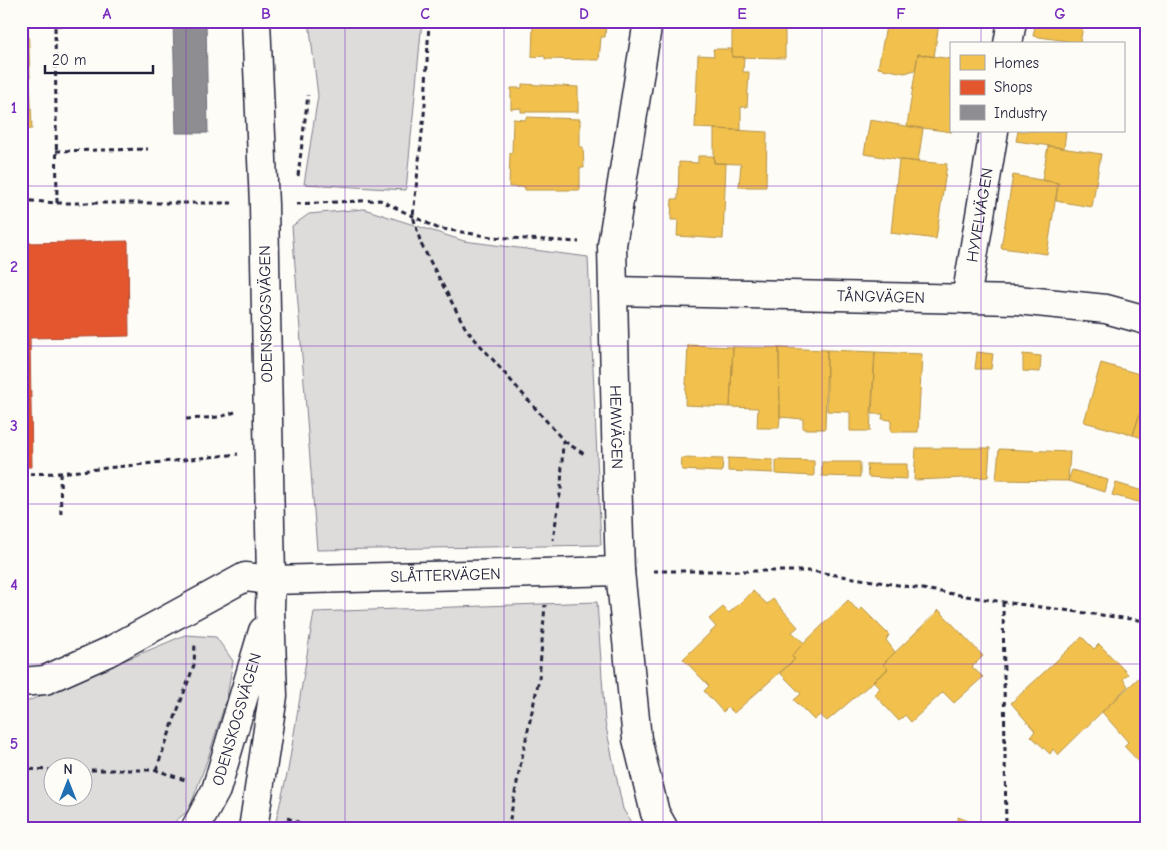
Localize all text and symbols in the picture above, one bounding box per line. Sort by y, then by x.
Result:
text: A [103,5,112,23]
text: B [261,5,271,23]
text: C [420,5,430,23]
text: D [579,5,589,23]
text: E [737,5,747,23]
text: F [896,5,906,23]
text: G [1054,5,1066,23]
scale bar [45,42,152,74]
legend [950,42,1124,132]
text: 20 m [52,51,86,69]
text: Homes [994,54,1039,72]
text: Shops [994,78,1032,96]
text: 1 [11,99,17,117]
text: Industry [994,104,1047,122]
street label: HYVELVÄGEN [963,167,997,264]
street label: ODENSKOGSVÄGEN [256,245,276,383]
text: 2 [10,258,18,276]
street label: TÅNGVÄGEN [837,286,925,307]
street label: HEMVÄGEN [606,385,626,469]
text: 3 [10,417,18,435]
street label: SLÅTTERVÄGEN [390,565,501,586]
text: 4 [10,576,18,594]
street label: ODENSKOGSVÄGEN [209,651,265,788]
text: 5 [10,735,18,753]
north arrow [42,758,92,808]
text: N [63,761,73,778]

